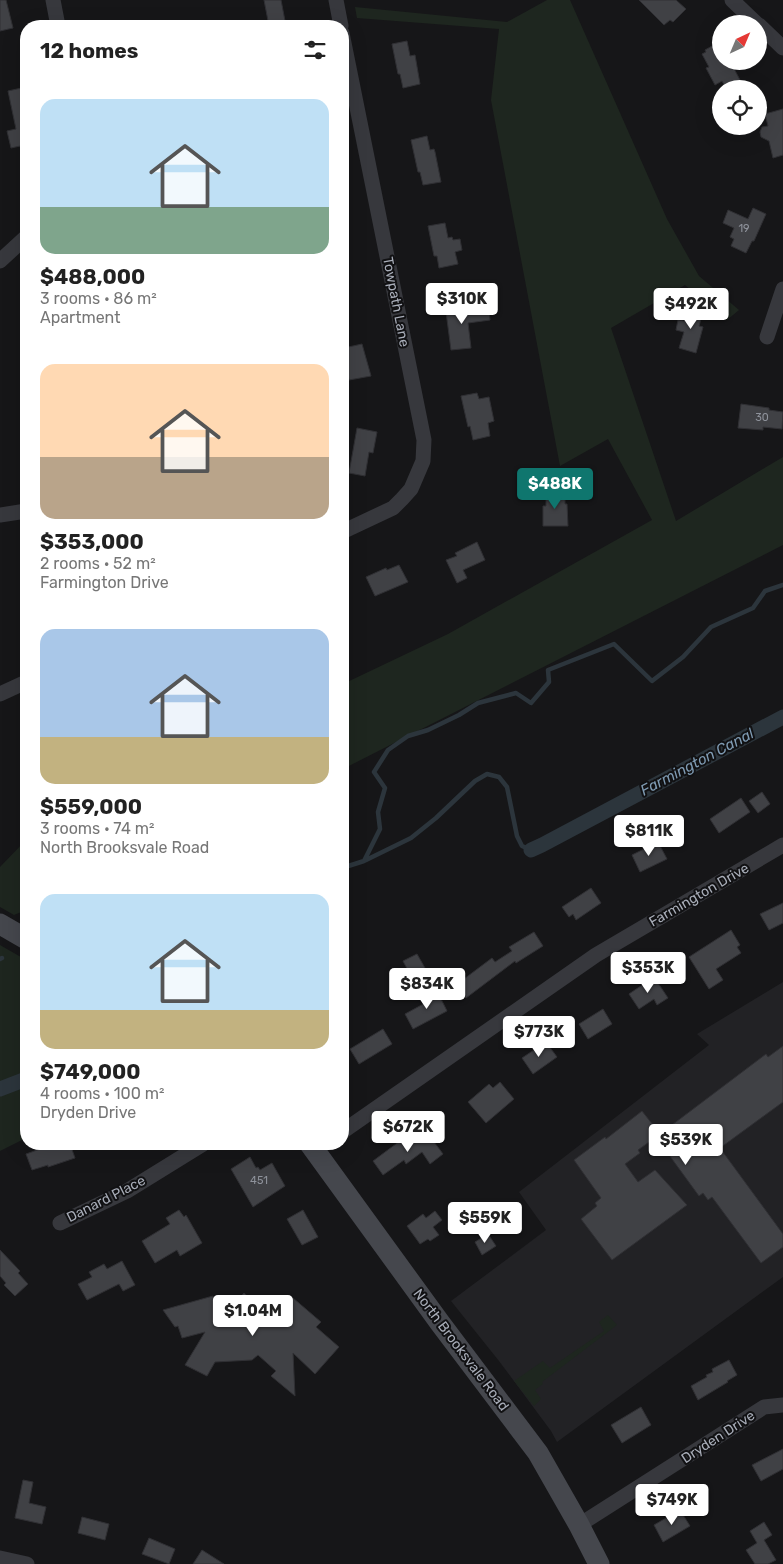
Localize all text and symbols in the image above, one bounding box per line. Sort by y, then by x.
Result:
north arrow [712,15,768,70]
map controls [712,15,767,135]
icon: filters [301,36,329,64]
text: 12 homes [40,38,138,63]
button: locate [712,80,767,135]
icon: home [140,131,230,221]
house number: 19 [738,222,750,235]
street label: Towpath Lane [379,256,413,349]
text: $488,000 [40,264,145,289]
pin: $310K [427,282,497,325]
pin: $492K [656,288,726,330]
text: 3 rooms · 86 m² [40,289,157,308]
text: $310K [437,289,487,308]
text: $492K [665,294,717,313]
text: Apartment [40,308,120,327]
icon: home [140,396,230,486]
house number: 30 [755,411,769,424]
pin: $488K [520,468,590,510]
text: $488K [528,474,582,493]
text: $353,000 [40,529,144,554]
text: 2 rooms · 52 m² [40,554,156,573]
text: Farmington Drive [40,573,169,592]
icon: home [140,661,230,751]
water label: Farmington Canal [637,724,757,799]
text: $559,000 [40,794,142,819]
pin: $811K [614,814,684,857]
text: 3 rooms · 74 m² [40,819,155,838]
text: $811K [625,821,673,840]
text: North Brooksvale Road [40,838,209,857]
street label: Farmington Drive [646,859,752,931]
icon: home [140,926,230,1016]
pin: $353K [613,952,683,994]
text: $353K [622,958,674,977]
pin: $834K [392,968,462,1010]
text: $834K [400,974,454,993]
pin: $773K [504,1016,574,1058]
text: $773K [514,1022,564,1041]
text: $749,000 [40,1059,141,1084]
text: 4 rooms · 100 m² [40,1084,164,1103]
text: Dryden Drive [40,1103,136,1122]
pin: $672K [373,1110,443,1153]
text: $672K [383,1117,433,1136]
pin: $539K [651,1124,721,1166]
text: $539K [660,1130,712,1149]
street label: Danard Place [64,1172,148,1226]
house number: 451 [250,1174,268,1187]
pin: $559K [450,1202,520,1244]
text: $559K [459,1208,511,1227]
street label: North Brooksvale Road [410,1286,512,1414]
pin: $1.04M [212,1294,294,1337]
text: $1.04M [224,1301,282,1320]
street label: Dryden Drive [678,1407,758,1467]
pin: $749K [637,1484,707,1526]
text: $749K [646,1490,698,1509]

